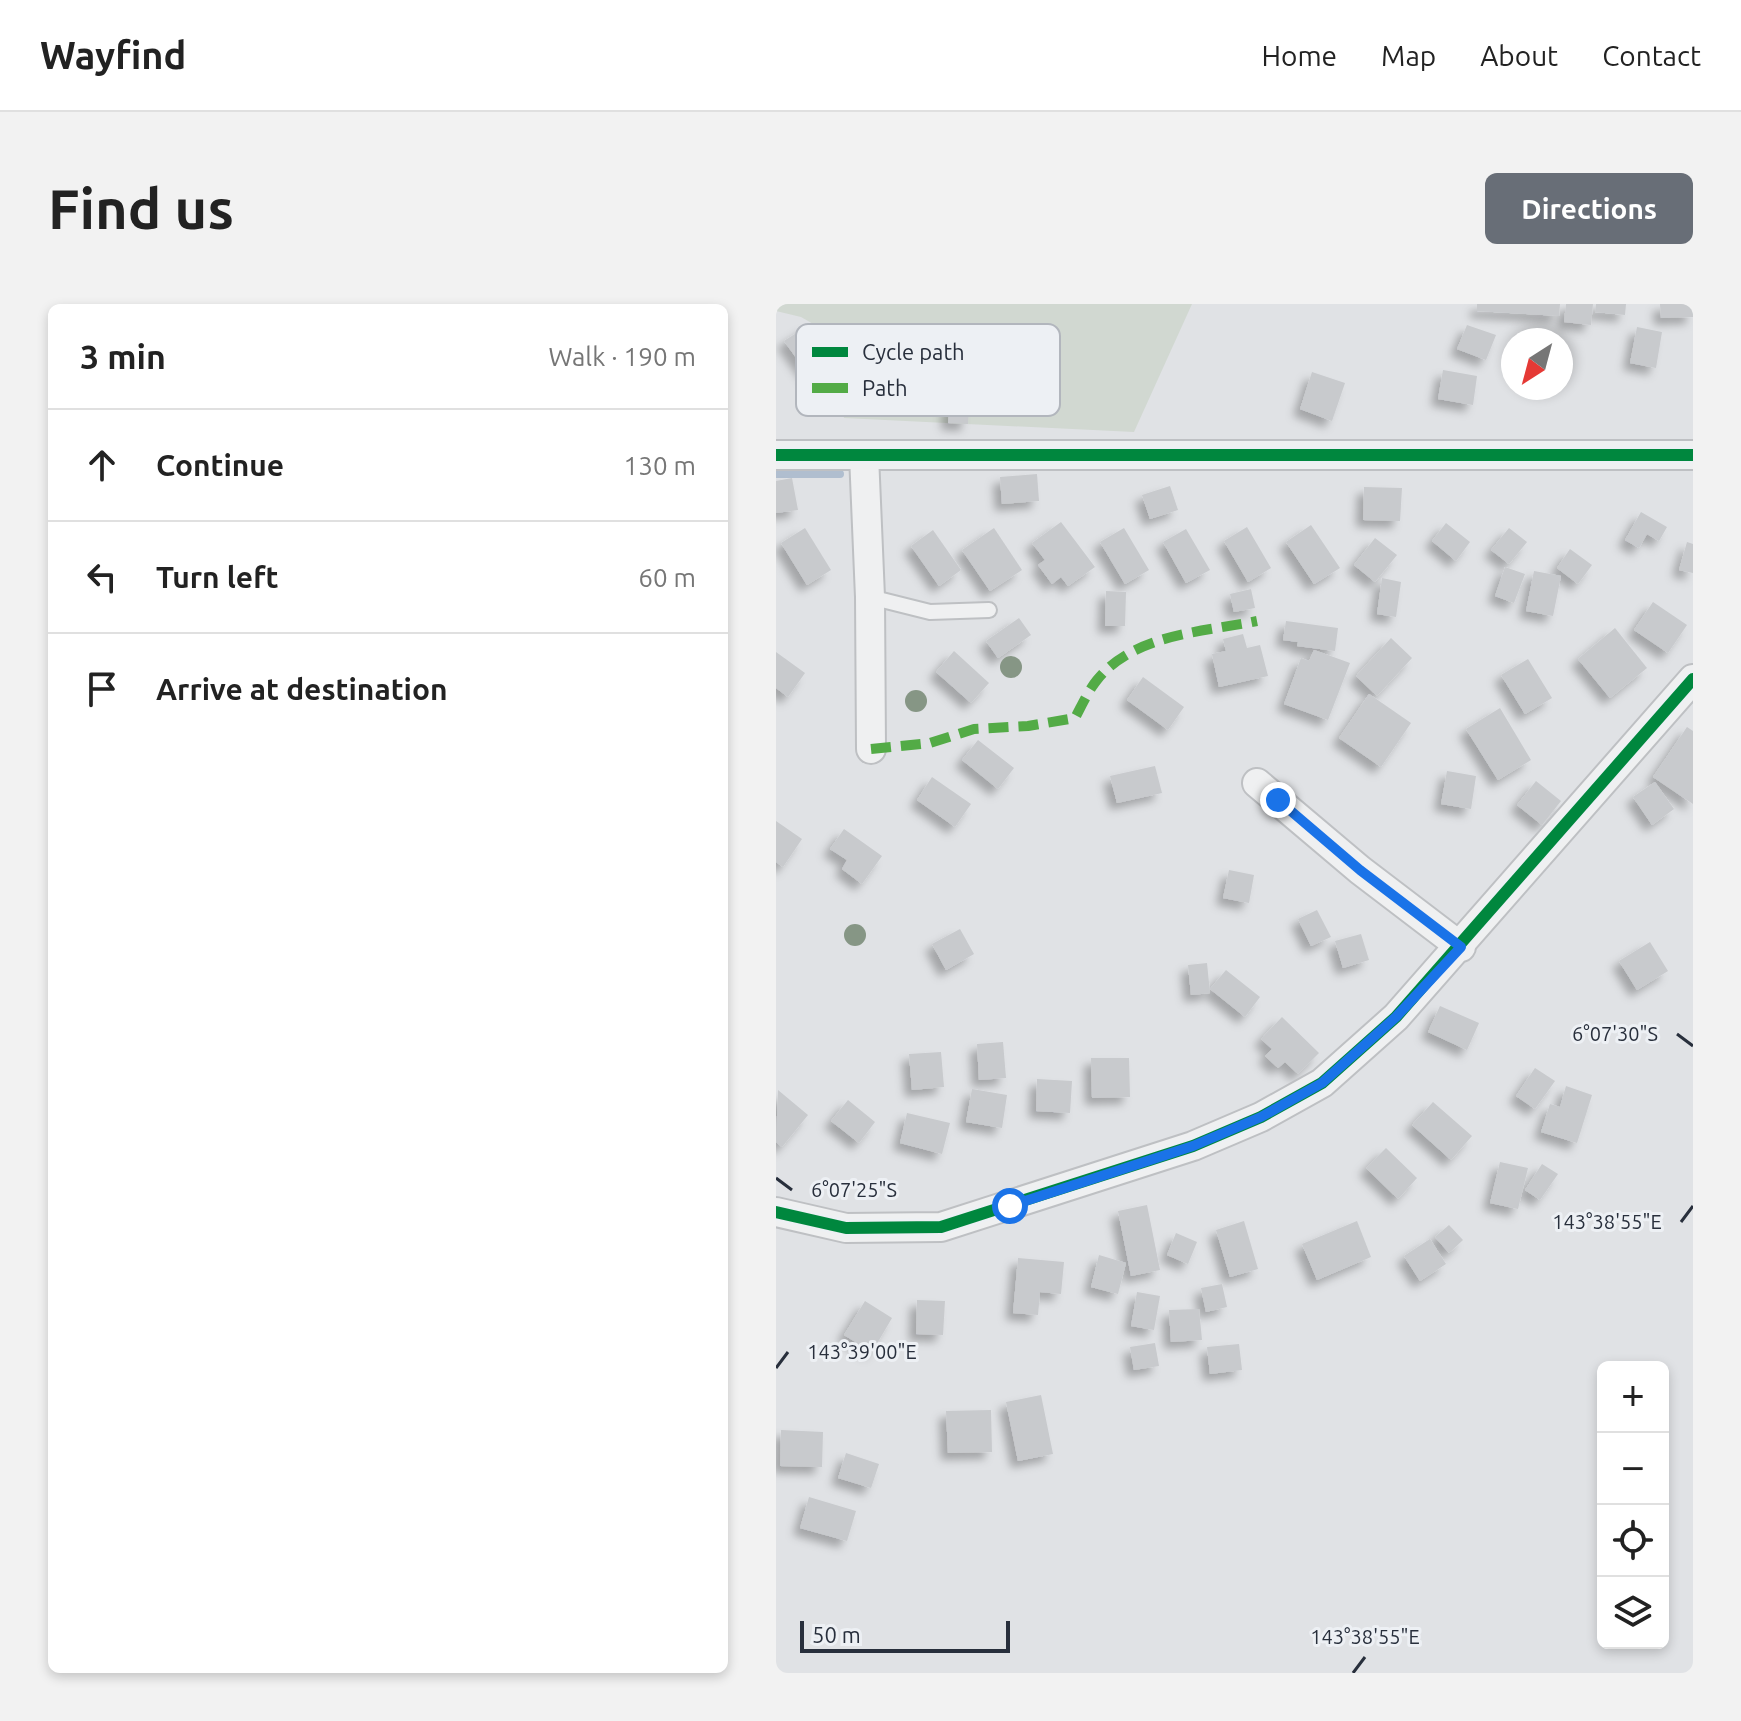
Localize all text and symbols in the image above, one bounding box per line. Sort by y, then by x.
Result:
text: Wayfind [40,34,186,76]
text: Home [1262,40,1337,71]
text: Map [1381,40,1436,71]
text: About [1480,40,1558,71]
text: Contact [1602,40,1701,71]
button: Directions [1485,173,1693,244]
text: Find us [48,177,234,240]
legend [796,324,1060,416]
north arrow [1501,328,1573,400]
text: 3 min [80,337,166,375]
text: Cycle path [862,339,965,364]
text: Walk · 190 m [548,342,696,371]
text: Path [862,375,907,400]
icon: ahead [80,443,124,487]
text: Continue [156,448,284,482]
text: 130 m [624,451,696,480]
icon: left [80,555,124,599]
text: Turn left [156,560,278,594]
text: 60 m [638,563,696,592]
icon: arrive [80,667,124,711]
text: Arrive at destination [156,672,448,706]
route end [1260,782,1296,818]
text: 6°07'30"S [1572,1022,1658,1045]
text: 6°07'25"S [811,1178,897,1201]
route start [992,1188,1028,1224]
text: 143°38'55"E [1552,1210,1662,1233]
text: 143°39'00"E [807,1340,917,1363]
map controls [1597,1361,1669,1649]
button: + [1597,1361,1669,1433]
button: − [1597,1433,1669,1505]
button: locate [1597,1505,1669,1577]
button: layers [1597,1577,1669,1649]
scale bar [800,1617,1010,1653]
text: 50 m [812,1622,861,1647]
text: 143°38'55"E [1310,1625,1420,1648]

